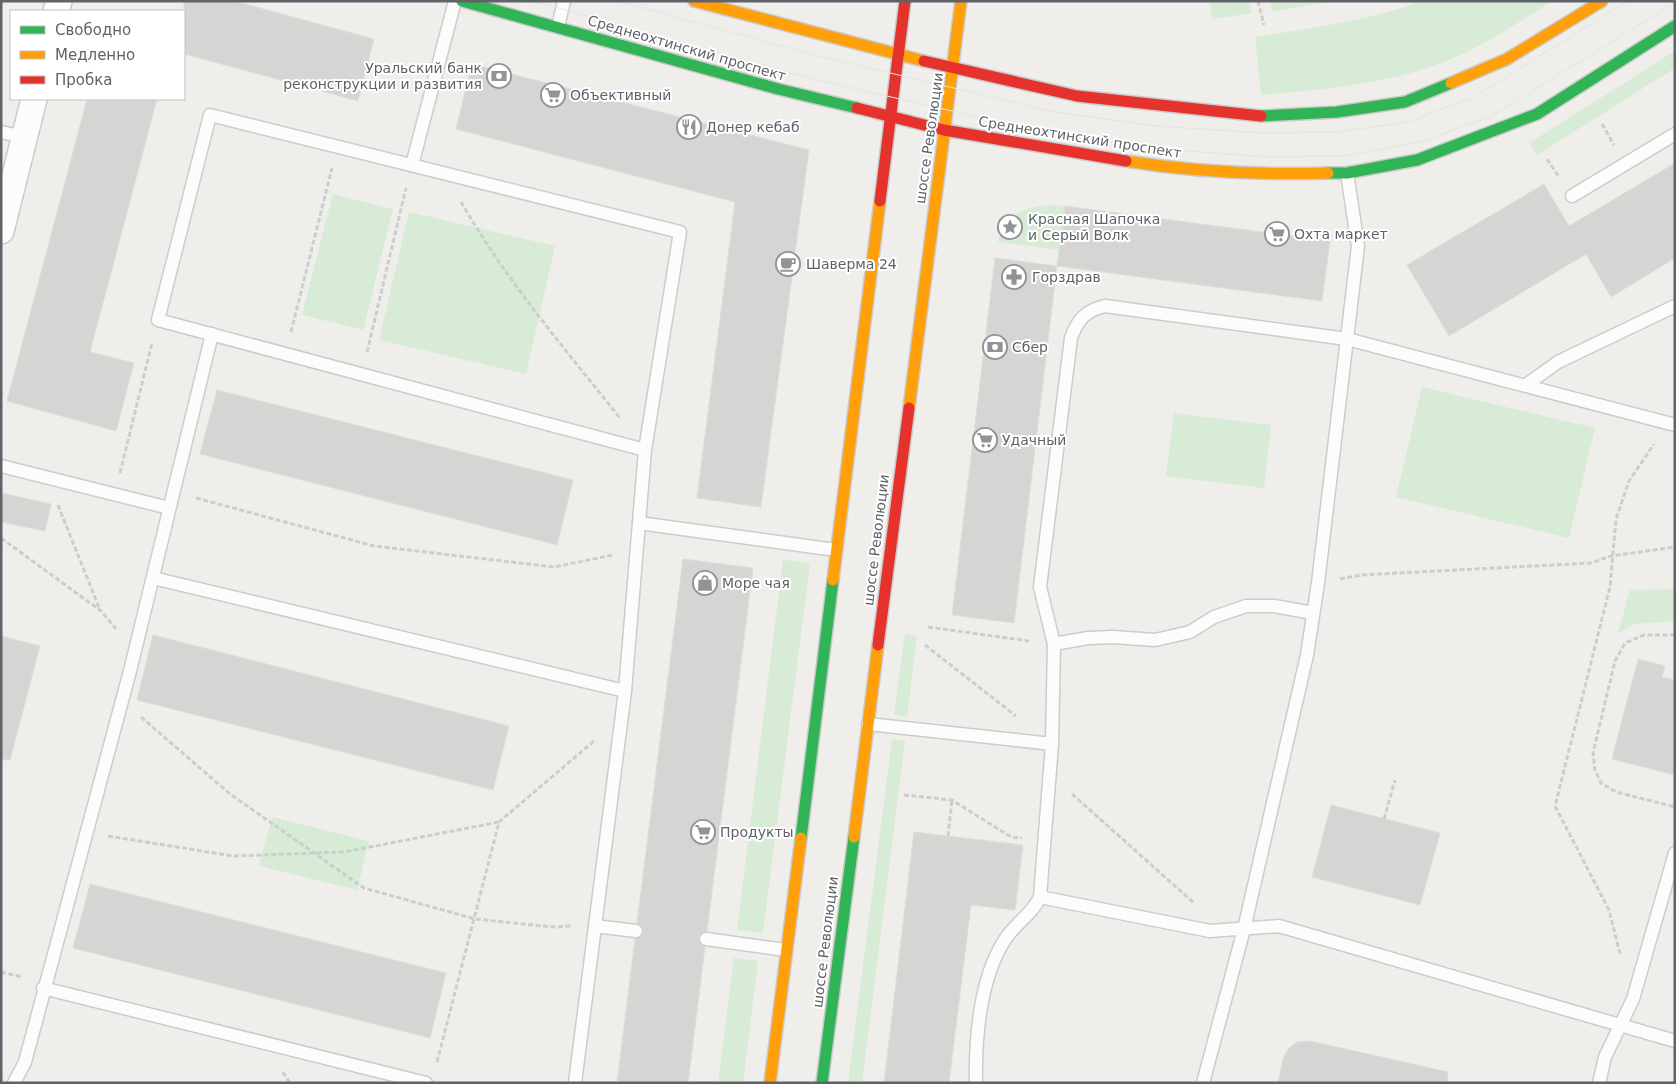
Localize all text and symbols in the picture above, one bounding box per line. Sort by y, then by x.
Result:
legend [10,10,185,100]
street label: Среднеохтинский проспект [586,12,788,84]
text: Свободно [55,21,131,39]
text: Медленно [55,46,135,64]
place label: Уральский банк реконструкции и развития [283,60,482,92]
bank icon: Уральский банк реконструкции и развития [486,63,512,89]
text: Пробка [55,71,112,89]
street label: шоссе Революции [912,71,946,205]
supermarket icon: Объективный [540,82,566,108]
place label: Объективный [570,87,671,103]
street label: Среднеохтинский проспект [977,113,1183,161]
restaurant icon: Донер кебаб [676,114,702,140]
place label: Донер кебаб [706,119,800,135]
place label: Красная Шапочка и Серый Волк [1028,211,1160,243]
place icon: Красная Шапочка и Серый Волк [997,214,1023,240]
supermarket icon: Охта маркет [1264,221,1290,247]
place label: Охта маркет [1294,226,1388,242]
cafe icon: Шаверма 24 [775,251,801,277]
place label: Шаверма 24 [806,256,897,272]
pharmacy icon: Горздрав [1001,264,1027,290]
place label: Горздрав [1032,269,1101,285]
bank icon: Сбер [982,334,1008,360]
place label: Сбер [1012,339,1048,355]
supermarket icon: Удачный [972,427,998,453]
place label: Удачный [1002,432,1066,448]
street label: шоссе Революции [860,473,892,607]
shop icon: Море чая [692,570,718,596]
place label: Море чая [722,575,790,591]
supermarket icon: Продукты [690,819,716,845]
place label: Продукты [720,824,794,840]
street label: шоссе Революции [809,875,841,1009]

